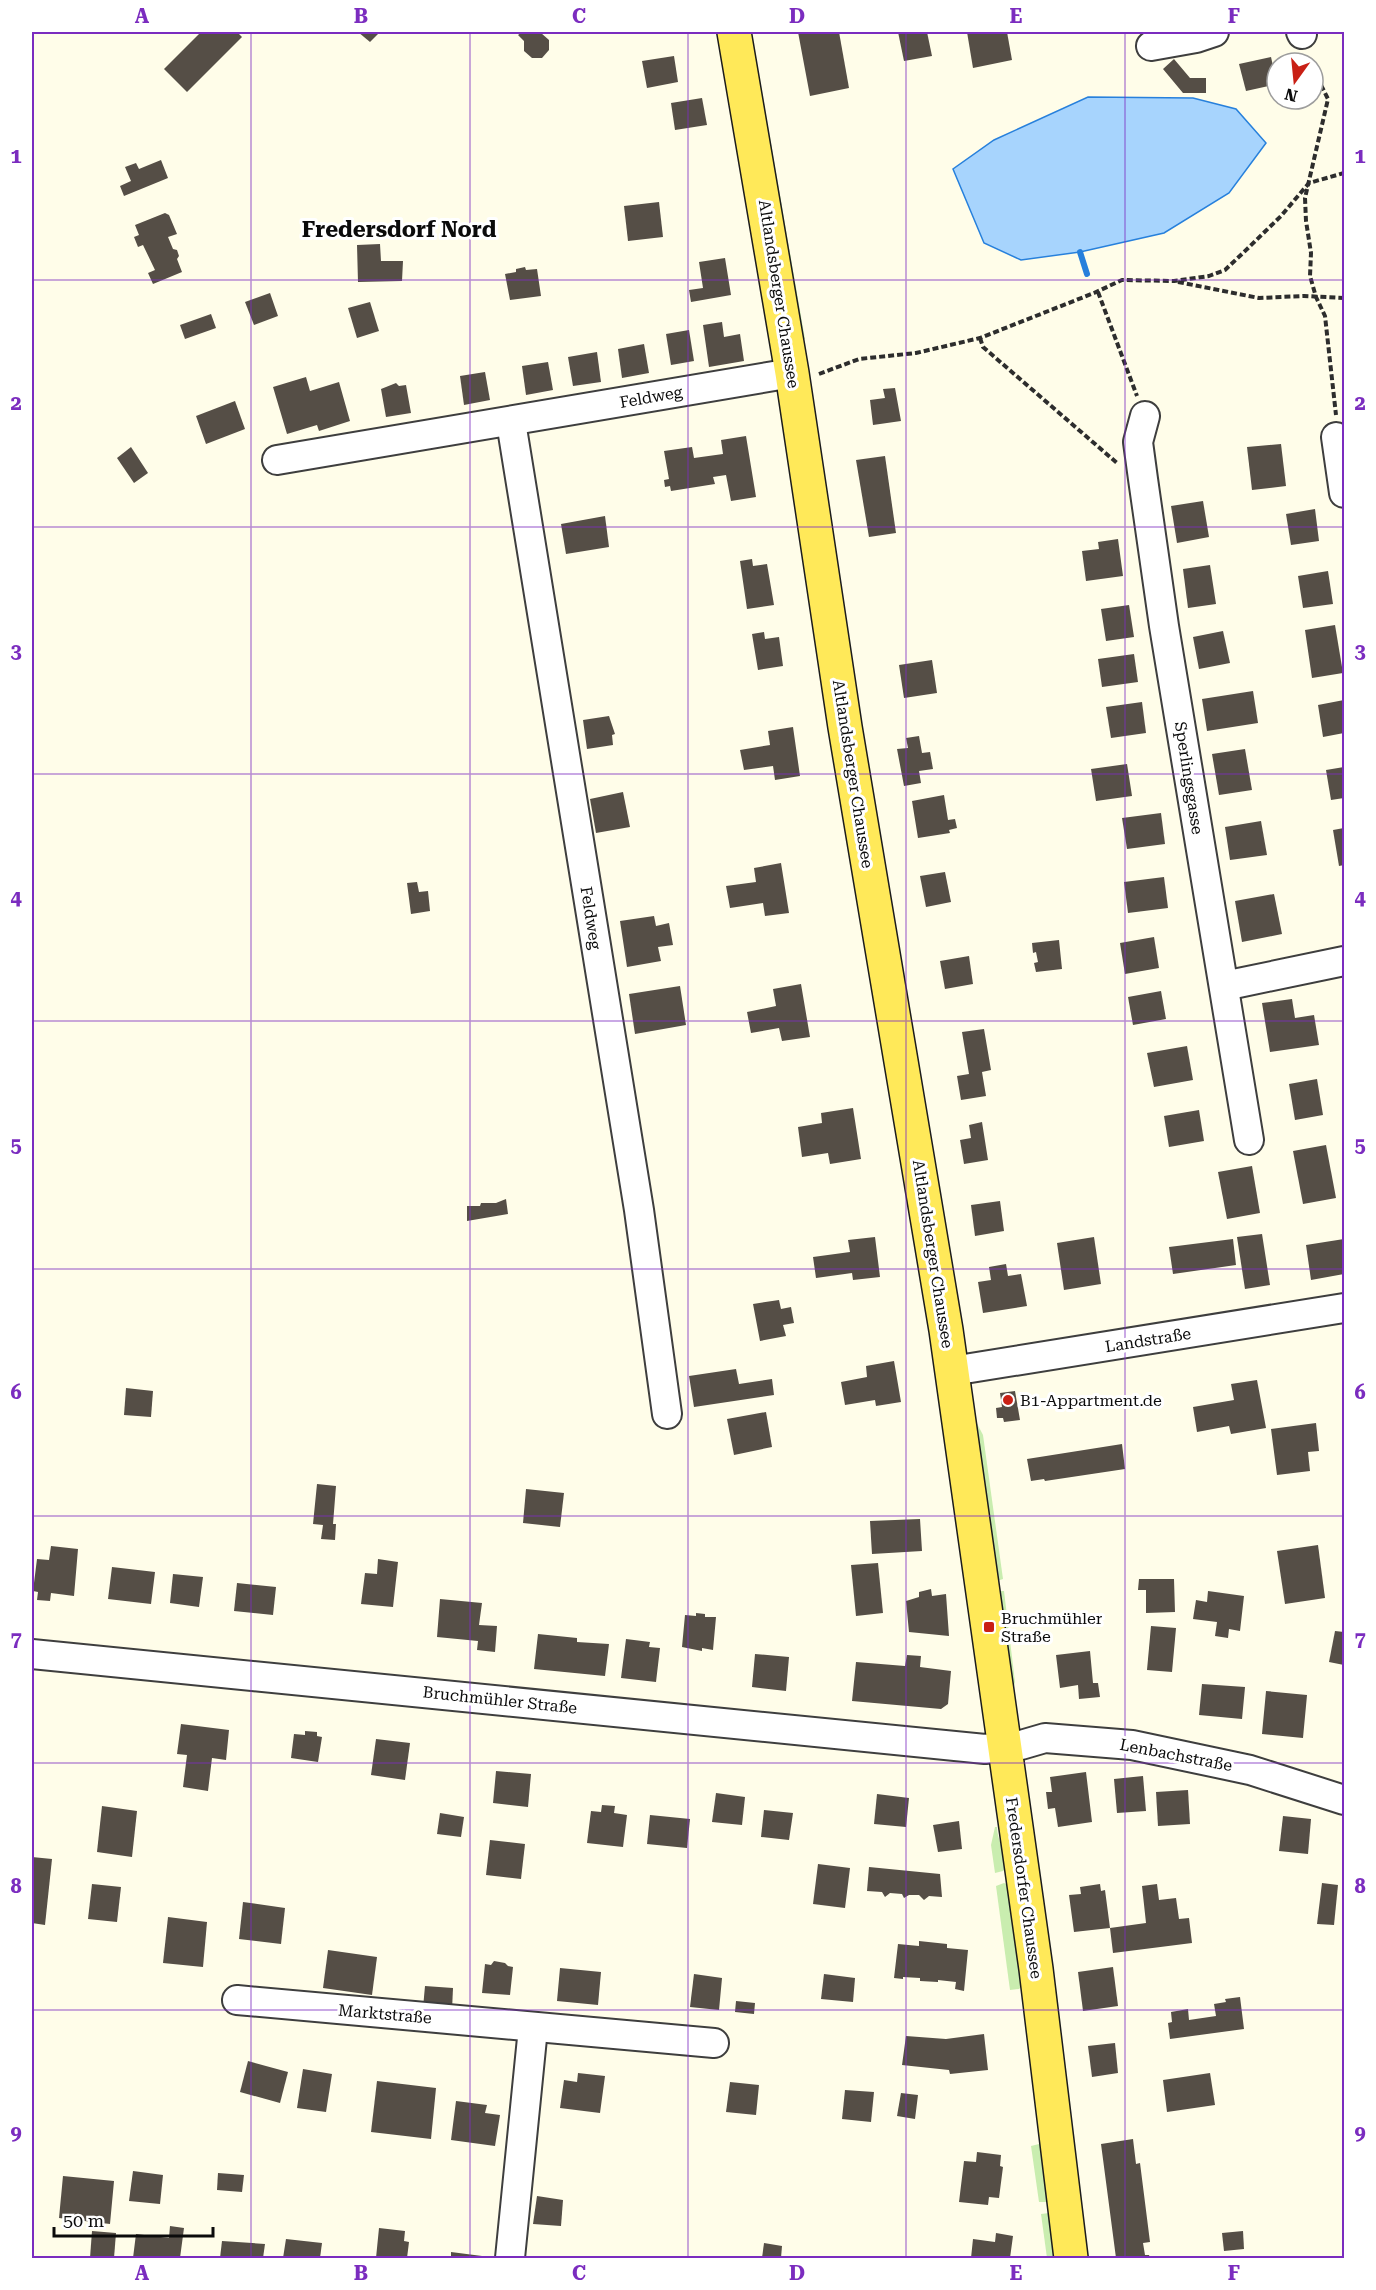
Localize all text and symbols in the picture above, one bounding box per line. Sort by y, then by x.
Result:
text: A [135,4,150,28]
text: B [354,4,368,28]
text: C [572,4,586,28]
text: D [789,4,805,28]
text: E [1010,4,1023,28]
text: F [1228,4,1240,28]
north arrow [1265,51,1325,111]
text: N [1283,84,1300,106]
text: 1 [10,144,22,168]
text: 1 [1354,144,1366,168]
street label: Altlandsberger Chaussee [755,198,803,390]
district label: Fredersdorf Nord [302,217,497,242]
street label: Feldweg [618,382,685,412]
text: 2 [10,391,22,415]
text: 2 [1354,391,1366,415]
text: 3 [10,639,22,663]
text: 3 [1354,639,1366,663]
street label: Altlandsberger Chaussee [829,678,877,870]
street label: Sperlingsgasse [1171,720,1207,836]
street label: Feldweg [577,885,605,952]
text: 4 [10,886,22,910]
text: 4 [1354,886,1366,910]
text: 5 [10,1133,22,1157]
text: 5 [1354,1133,1366,1157]
street label: Altlandsberger Chaussee [909,1158,957,1350]
street label: Landstraße [1104,1324,1193,1356]
text: 6 [10,1380,22,1404]
text: 6 [1354,1380,1366,1404]
place label: B1-Appartment.de [1020,1391,1162,1410]
marker: B1-Appartment.de [1001,1393,1015,1407]
place label: Bruchmühler Straße [1001,1609,1103,1646]
marker: Bruchmühler Straße [982,1620,996,1634]
text: 7 [10,1627,22,1651]
text: 7 [1354,1627,1366,1651]
street label: Bruchmühler Straße [422,1682,578,1718]
street label: Lenbachstraße [1118,1735,1234,1775]
street label: Fredersdorfer Chaussee [1002,1796,1046,1980]
text: 8 [10,1874,22,1898]
text: 8 [1354,1874,1366,1898]
street label: Marktstraße [337,2000,433,2028]
text: 9 [10,2121,22,2145]
text: 9 [1354,2121,1366,2145]
scale bar [54,2200,213,2238]
text: 50 m [63,2210,104,2231]
text: A [135,2261,150,2285]
text: B [354,2261,368,2285]
text: C [572,2261,586,2285]
text: D [789,2261,805,2285]
text: E [1010,2261,1023,2285]
text: F [1228,2261,1240,2285]

